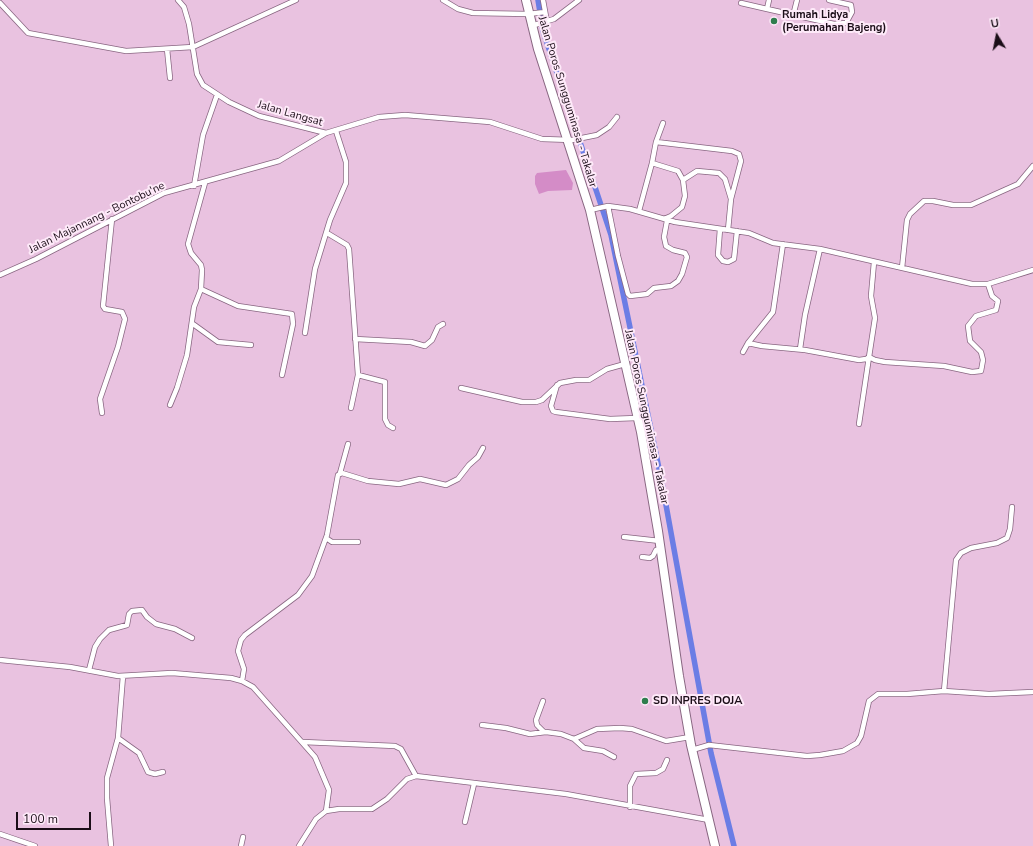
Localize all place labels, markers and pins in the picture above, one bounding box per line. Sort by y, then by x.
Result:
place label: Rumah Lidya (Perumahan Bajeng) [782,8,886,34]
marker: Rumah Lidya (Perumahan Bajeng) [769,16,779,26]
place label: SD INPRES DOJA [653,694,742,708]
marker: SD INPRES DOJA [640,696,650,706]

